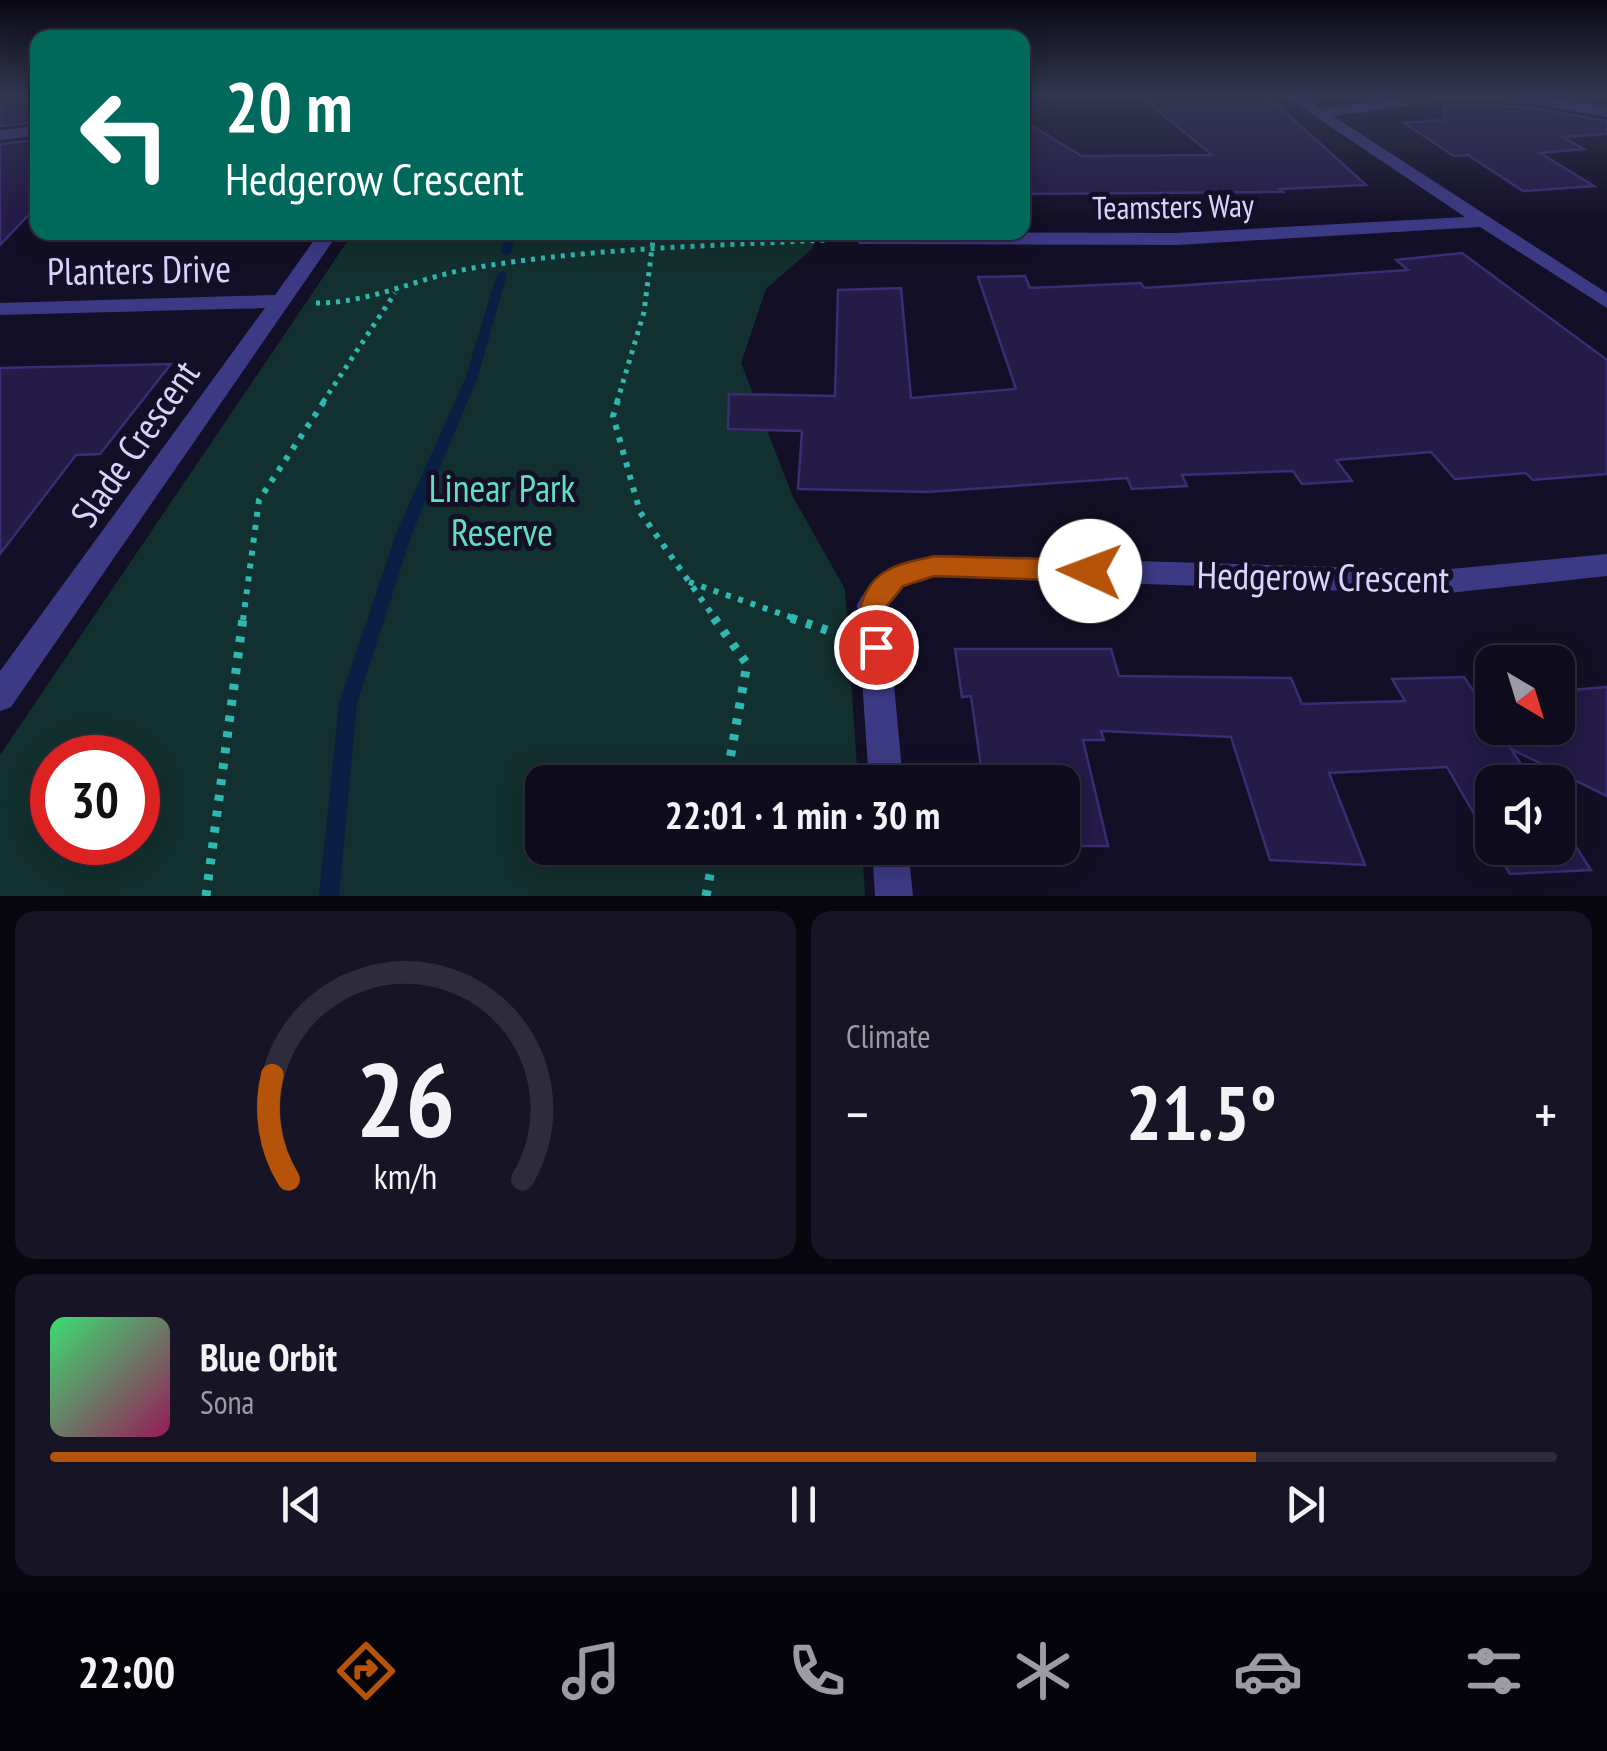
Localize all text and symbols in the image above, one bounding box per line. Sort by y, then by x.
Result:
text: 20 m [225,61,353,151]
icon: left [60,70,190,200]
text: Hedgerow Crescent [225,149,524,207]
street label: Teamsters Way [1092,184,1254,228]
street label: Planters Drive [47,243,231,295]
street label: Slade Crescent [59,350,209,536]
park label: Linear Park Reserve [429,463,576,556]
position arrow [1038,519,1142,623]
street label: Hedgerow Crescent [1196,549,1450,603]
pin [834,605,919,690]
icon: arrive [849,620,904,675]
north arrow [1475,645,1575,745]
map controls [1475,645,1575,865]
speed limit sign: 30 [30,735,160,865]
button: sound [1475,765,1575,865]
text: 22:01 · 1 min · 30 m [665,790,940,839]
text: Climate [846,1015,930,1057]
text: 26 [356,1031,455,1166]
text: 21.5° [1126,1064,1277,1161]
text: − [846,1078,869,1149]
text: + [1534,1078,1557,1149]
text: km/h [374,1153,437,1199]
text: Blue Orbit [200,1332,337,1381]
text: Sona [200,1381,254,1423]
icon: previous [274,1477,329,1532]
icon: pause [776,1477,831,1532]
icon: next [1278,1477,1333,1532]
icon: directions [331,1636,401,1706]
icon: music [556,1636,626,1706]
icon: phone [782,1636,852,1706]
icon: climate [1008,1636,1078,1706]
icon: car [1233,1636,1303,1706]
icon: filters [1459,1636,1529,1706]
text: 22:00 [78,1642,175,1700]

